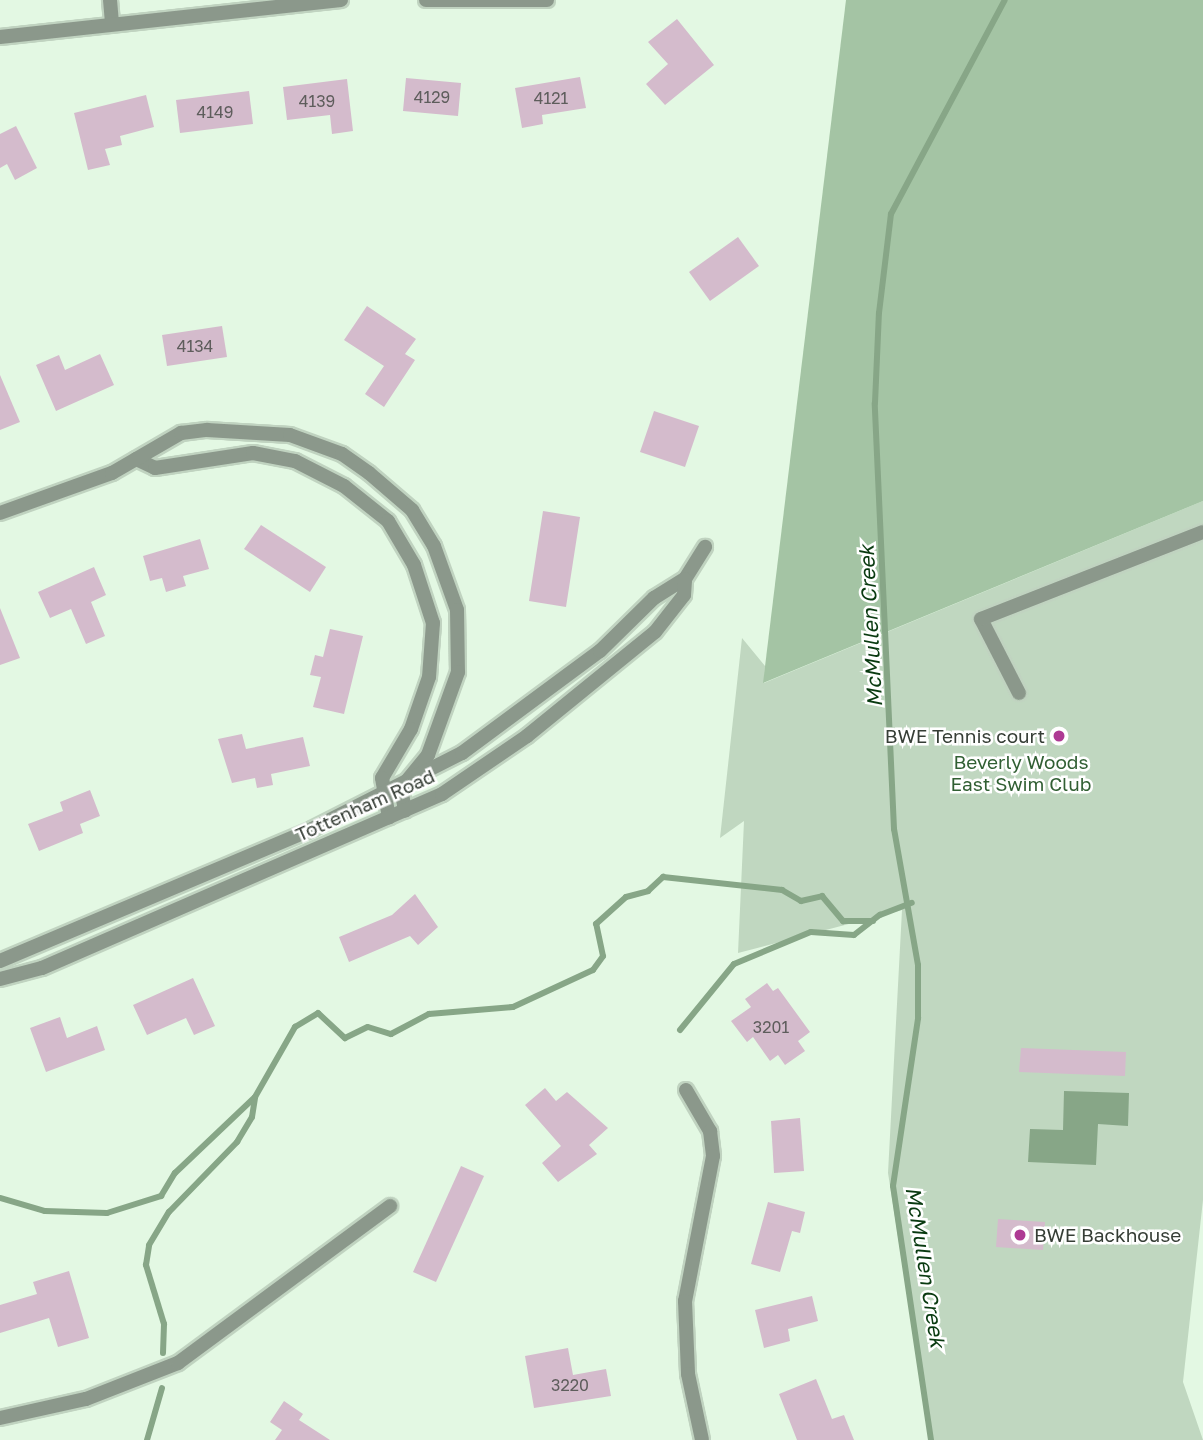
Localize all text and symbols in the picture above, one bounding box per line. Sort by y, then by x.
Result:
house number: 4129 [414,87,450,107]
house number: 4121 [534,88,568,108]
house number: 4139 [299,91,335,111]
house number: 4149 [197,102,233,122]
house number: 4134 [177,336,213,356]
water label: McMullen Creek [853,544,887,708]
place label: BWE Tennis court [885,725,1045,747]
marker: BWE Tennis court [1051,728,1067,744]
park label: Beverly Woods East Swim Club [951,751,1091,795]
street label: Tottenham Road [292,764,438,846]
house number: 3201 [753,1017,789,1037]
water label: McMullen Creek [901,1185,951,1349]
place label: BWE Backhouse [1034,1224,1181,1246]
marker: BWE Backhouse [1012,1227,1028,1243]
house number: 3220 [551,1375,589,1395]

